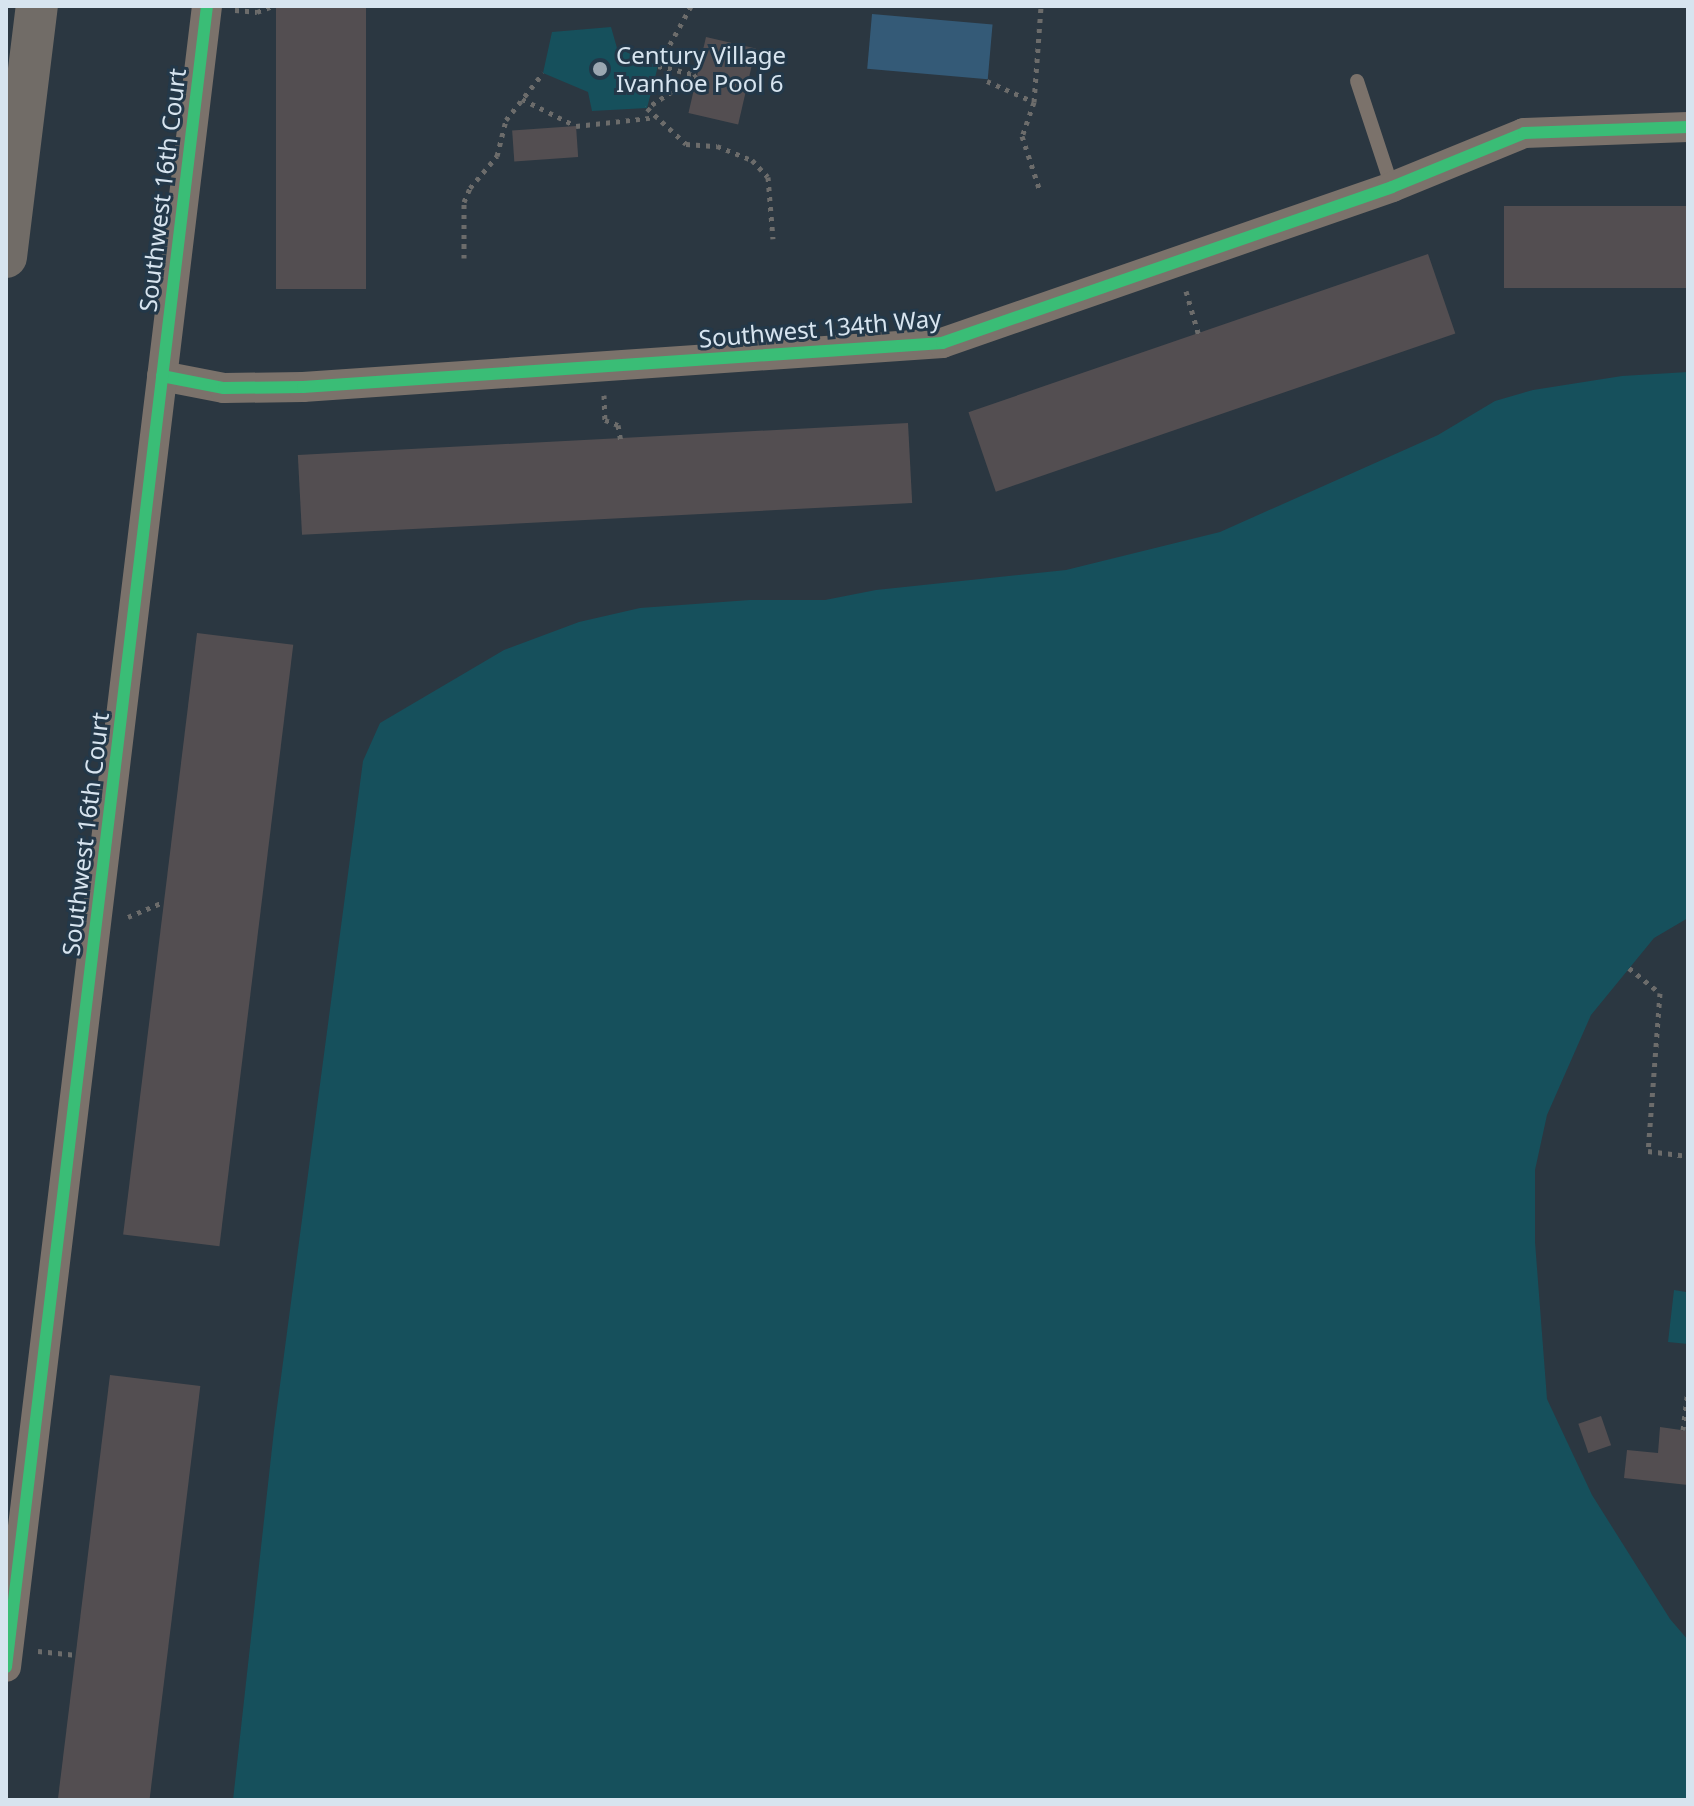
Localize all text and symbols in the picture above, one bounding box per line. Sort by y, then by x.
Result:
place label: Century Village Ivanhoe Pool 6 [616,41,786,97]
marker: Century Village Ivanhoe Pool 6 [591,60,609,78]
street label: Southwest 16th Court [133,67,191,313]
street label: Southwest 134th Way [698,303,942,353]
street label: Southwest 16th Court [56,711,114,957]

